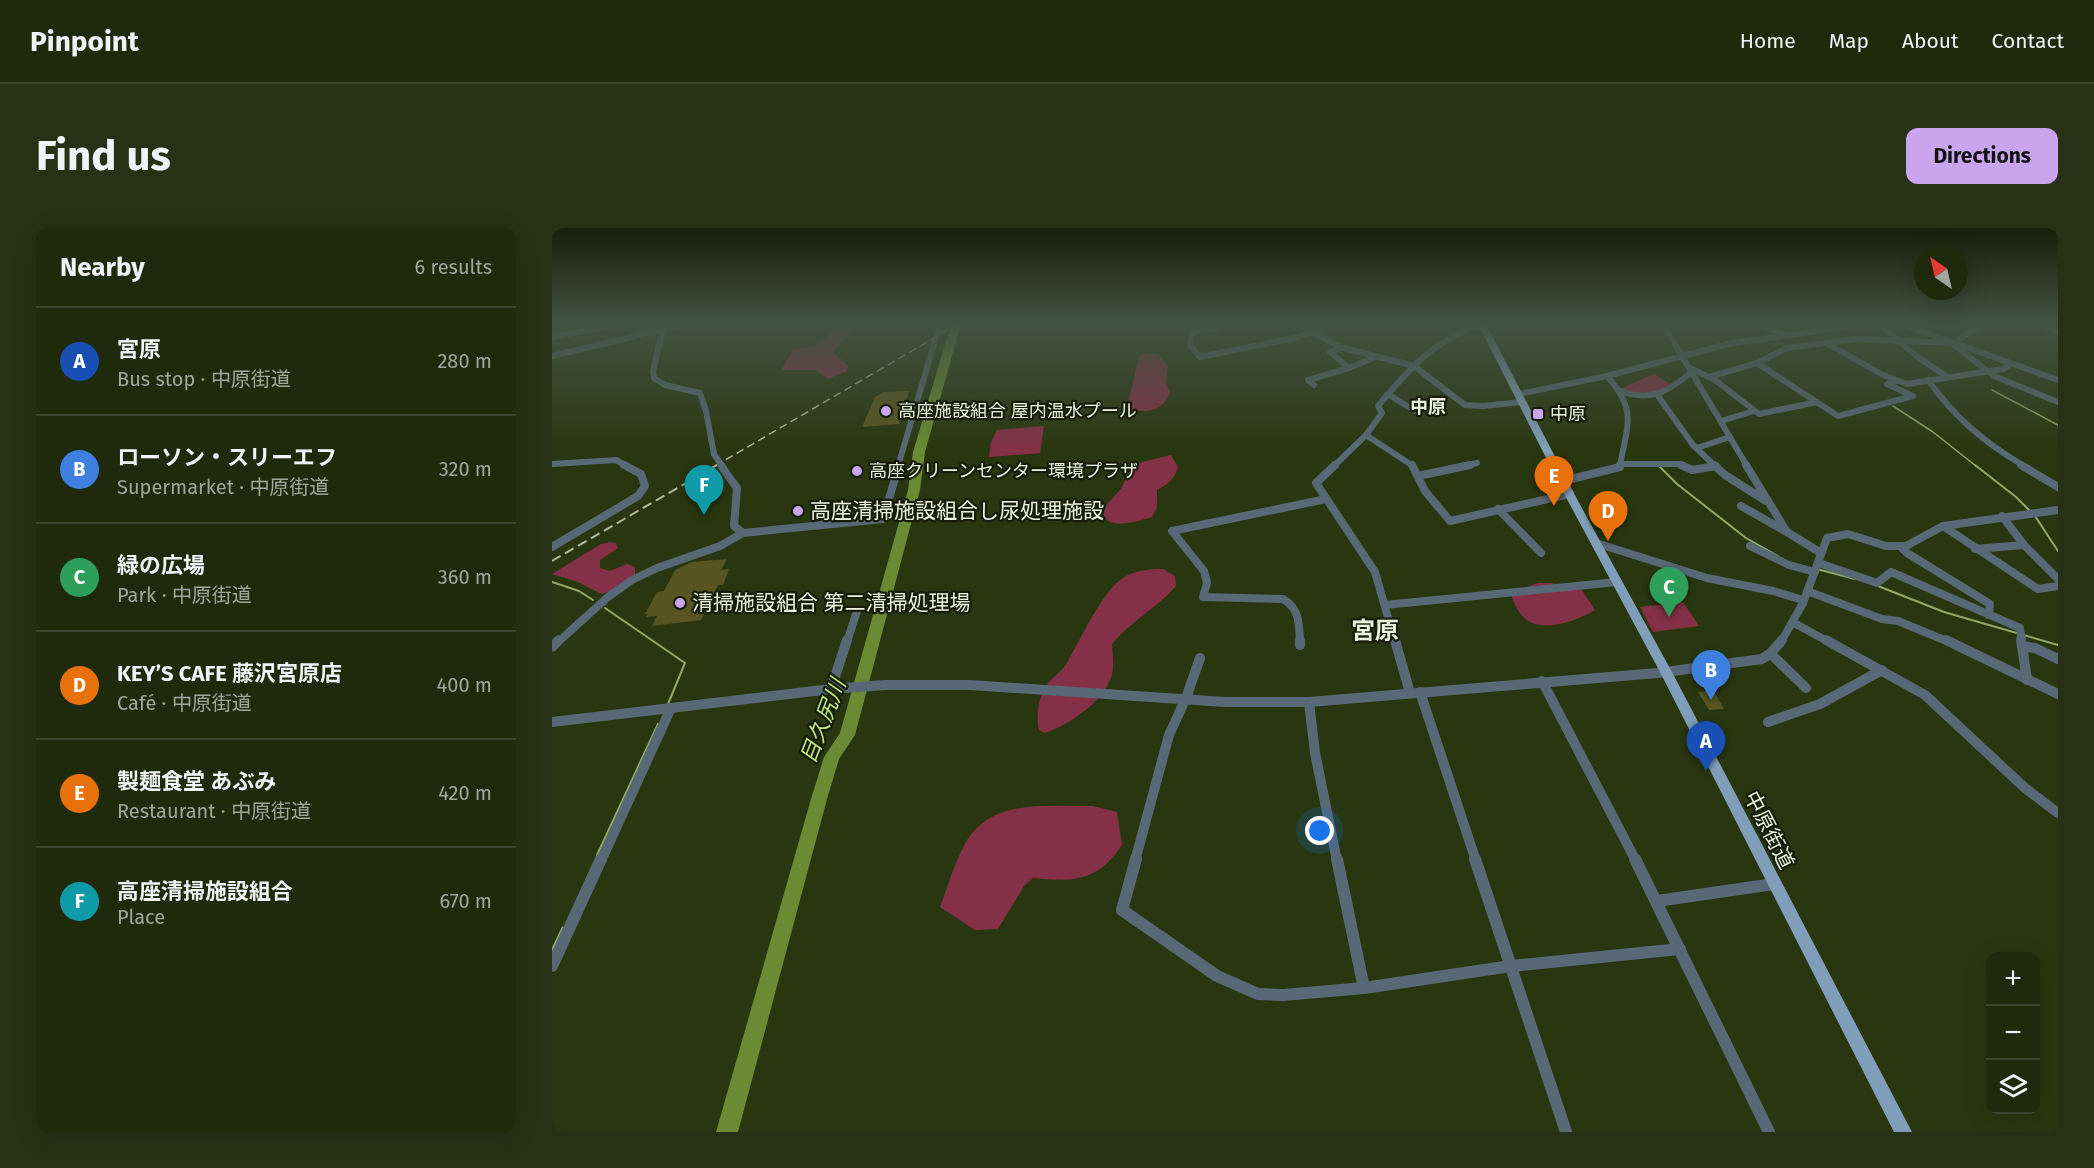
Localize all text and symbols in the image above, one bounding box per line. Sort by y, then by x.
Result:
text: Pinpoint [30,25,139,58]
text: Home [1740,28,1796,54]
text: Map [1829,28,1869,54]
text: About [1902,28,1959,54]
text: Contact [1992,28,2064,54]
button: Directions [1906,128,2058,184]
text: Find us [36,131,171,181]
north arrow [1914,246,1968,300]
text: Nearby [60,252,145,283]
text: 6 results [415,255,492,279]
text: 宮原 [117,336,161,363]
text: A [74,349,85,373]
text: 280 m [437,349,492,373]
text: Bus stop · 中原街道 [117,367,291,391]
district label: 中原 [1410,396,1446,418]
place label: 高座施設組合 屋内温水プール [898,400,1137,422]
place label: 中原 [1550,403,1586,425]
marker: 高座施設組合 屋内温水プール [879,404,893,418]
marker: 中原 [1531,407,1545,421]
text: ローソン・スリーエフ [117,444,337,471]
pin: E [1534,456,1574,506]
text: B [73,457,86,481]
text: 320 m [439,457,492,481]
place label: 高座クリーンセンター環境プラザ [869,460,1138,482]
marker: 高座クリーンセンター環境プラザ [850,464,864,478]
pin: F [684,466,724,515]
text: Supermarket · 中原街道 [117,475,329,499]
pin: D [1588,492,1628,541]
place label: 高座清掃施設組合し尿処理施設 [810,498,1104,524]
marker: 高座清掃施設組合し尿処理施設 [791,504,805,518]
text: 緑の広場 [117,552,205,579]
text: C [74,565,85,589]
text: 360 m [438,565,492,589]
pin: C [1650,568,1688,617]
text: Park · 中原街道 [117,583,252,607]
place label: 清掃施設組合 第二清掃処理場 [692,590,971,616]
marker: 清掃施設組合 第二清掃処理場 [673,596,687,610]
district label: 宮原 [1351,617,1399,645]
pin: B [1692,650,1730,700]
text: KEY’S CAFE 藤沢宮原店 [117,660,342,687]
text: D [73,673,86,697]
text: 400 m [437,673,492,697]
water label: 目久尻川 [795,673,852,767]
text: Café · 中原街道 [117,691,252,715]
pin: A [1686,722,1726,771]
text: 製麺食堂 あぶみ [117,768,276,795]
text: E [74,781,85,805]
text: 420 m [438,781,492,805]
street label: 中原街道 [1738,787,1800,873]
text: Restaurant · 中原街道 [117,799,311,823]
your location [1305,816,1334,845]
text: 高座清掃施設組合 [117,878,293,905]
text: F [75,889,84,913]
text: 670 m [440,889,492,913]
text: Place [117,905,165,929]
map controls [1986,952,2040,1114]
button: + [1986,952,2040,1006]
button: − [1986,1006,2040,1060]
button: layers [1986,1060,2040,1114]

